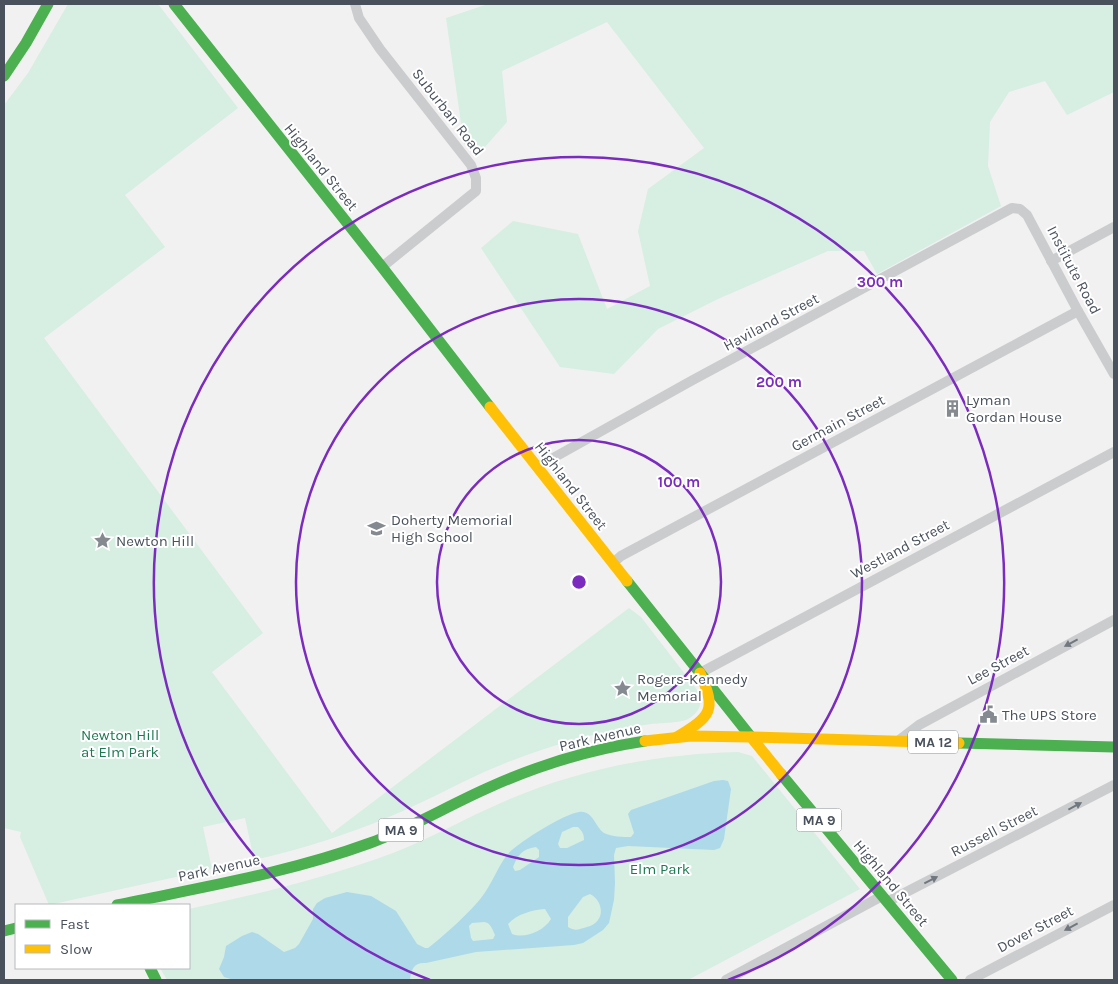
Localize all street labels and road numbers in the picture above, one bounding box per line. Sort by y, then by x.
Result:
street label: Suburban Road [408,65,488,159]
street label: Highland Street [280,120,362,215]
street label: Institute Road [1043,223,1105,317]
street label: Haviland Street [720,289,822,355]
street label: Germain Street [788,391,888,455]
street label: Highland Street [531,438,611,534]
street label: Westland Street [848,515,953,583]
street label: Lee Street [964,641,1032,689]
street label: Park Avenue [557,719,643,755]
road number: MA 12 [908,730,958,754]
street label: Russell Street [948,801,1041,861]
road number: MA 9 [796,808,842,832]
road number: MA 9 [378,818,424,842]
street label: Highland Street [850,836,933,930]
street label: Park Avenue [176,851,262,885]
street label: Dover Street [994,901,1076,957]

